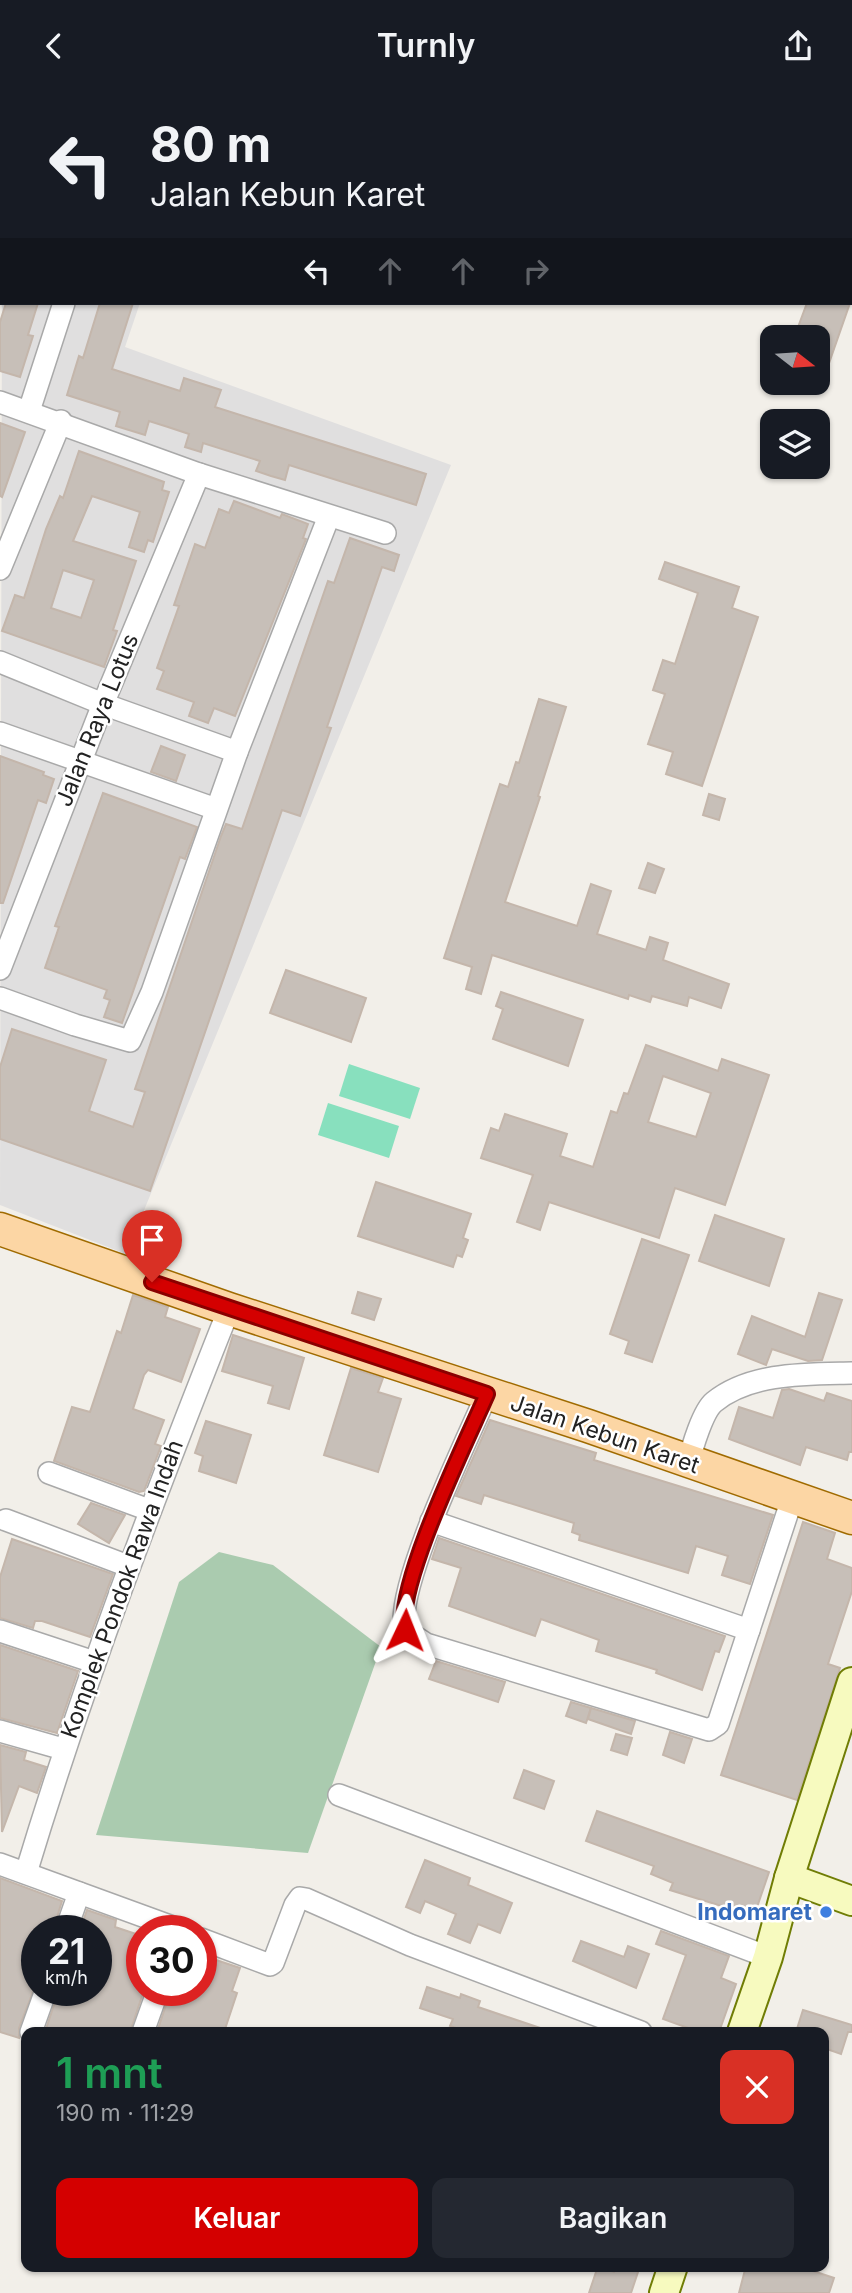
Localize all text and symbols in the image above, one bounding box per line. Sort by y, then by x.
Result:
text: Turnly [377,26,475,65]
icon: back [35,27,73,65]
icon: share [779,27,817,65]
text: 80 m [150,115,271,174]
icon: left [35,119,126,210]
text: Jalan Kebun Karet [150,175,425,214]
icon: left [298,252,336,290]
icon: ahead [371,252,409,290]
icon: ahead [444,252,482,290]
icon: right [517,252,555,290]
north arrow [760,325,830,395]
map controls [760,325,830,479]
button: layers [760,409,830,479]
street label: Jalan Raya Lotus [50,629,144,811]
pin [122,1210,182,1282]
icon: arrive [133,1221,171,1259]
street label: Jalan Kebun Karet [507,1389,704,1480]
street label: Komplek Pondok Rawa Indah [55,1436,189,1742]
position arrow [368,1593,442,1667]
place label: Indomaret [697,1898,813,1926]
marker: Indomaret [818,1904,834,1920]
speed limit sign: 30 [126,1915,217,2006]
text: 21 [48,1930,85,1972]
text: km/h [45,1967,88,1988]
text: 1 mnt [56,2047,163,2098]
button: close [720,2050,794,2124]
text: 190 m · 11:29 [56,2099,194,2127]
button: Keluar [56,2178,418,2258]
button: Bagikan [432,2178,794,2258]

